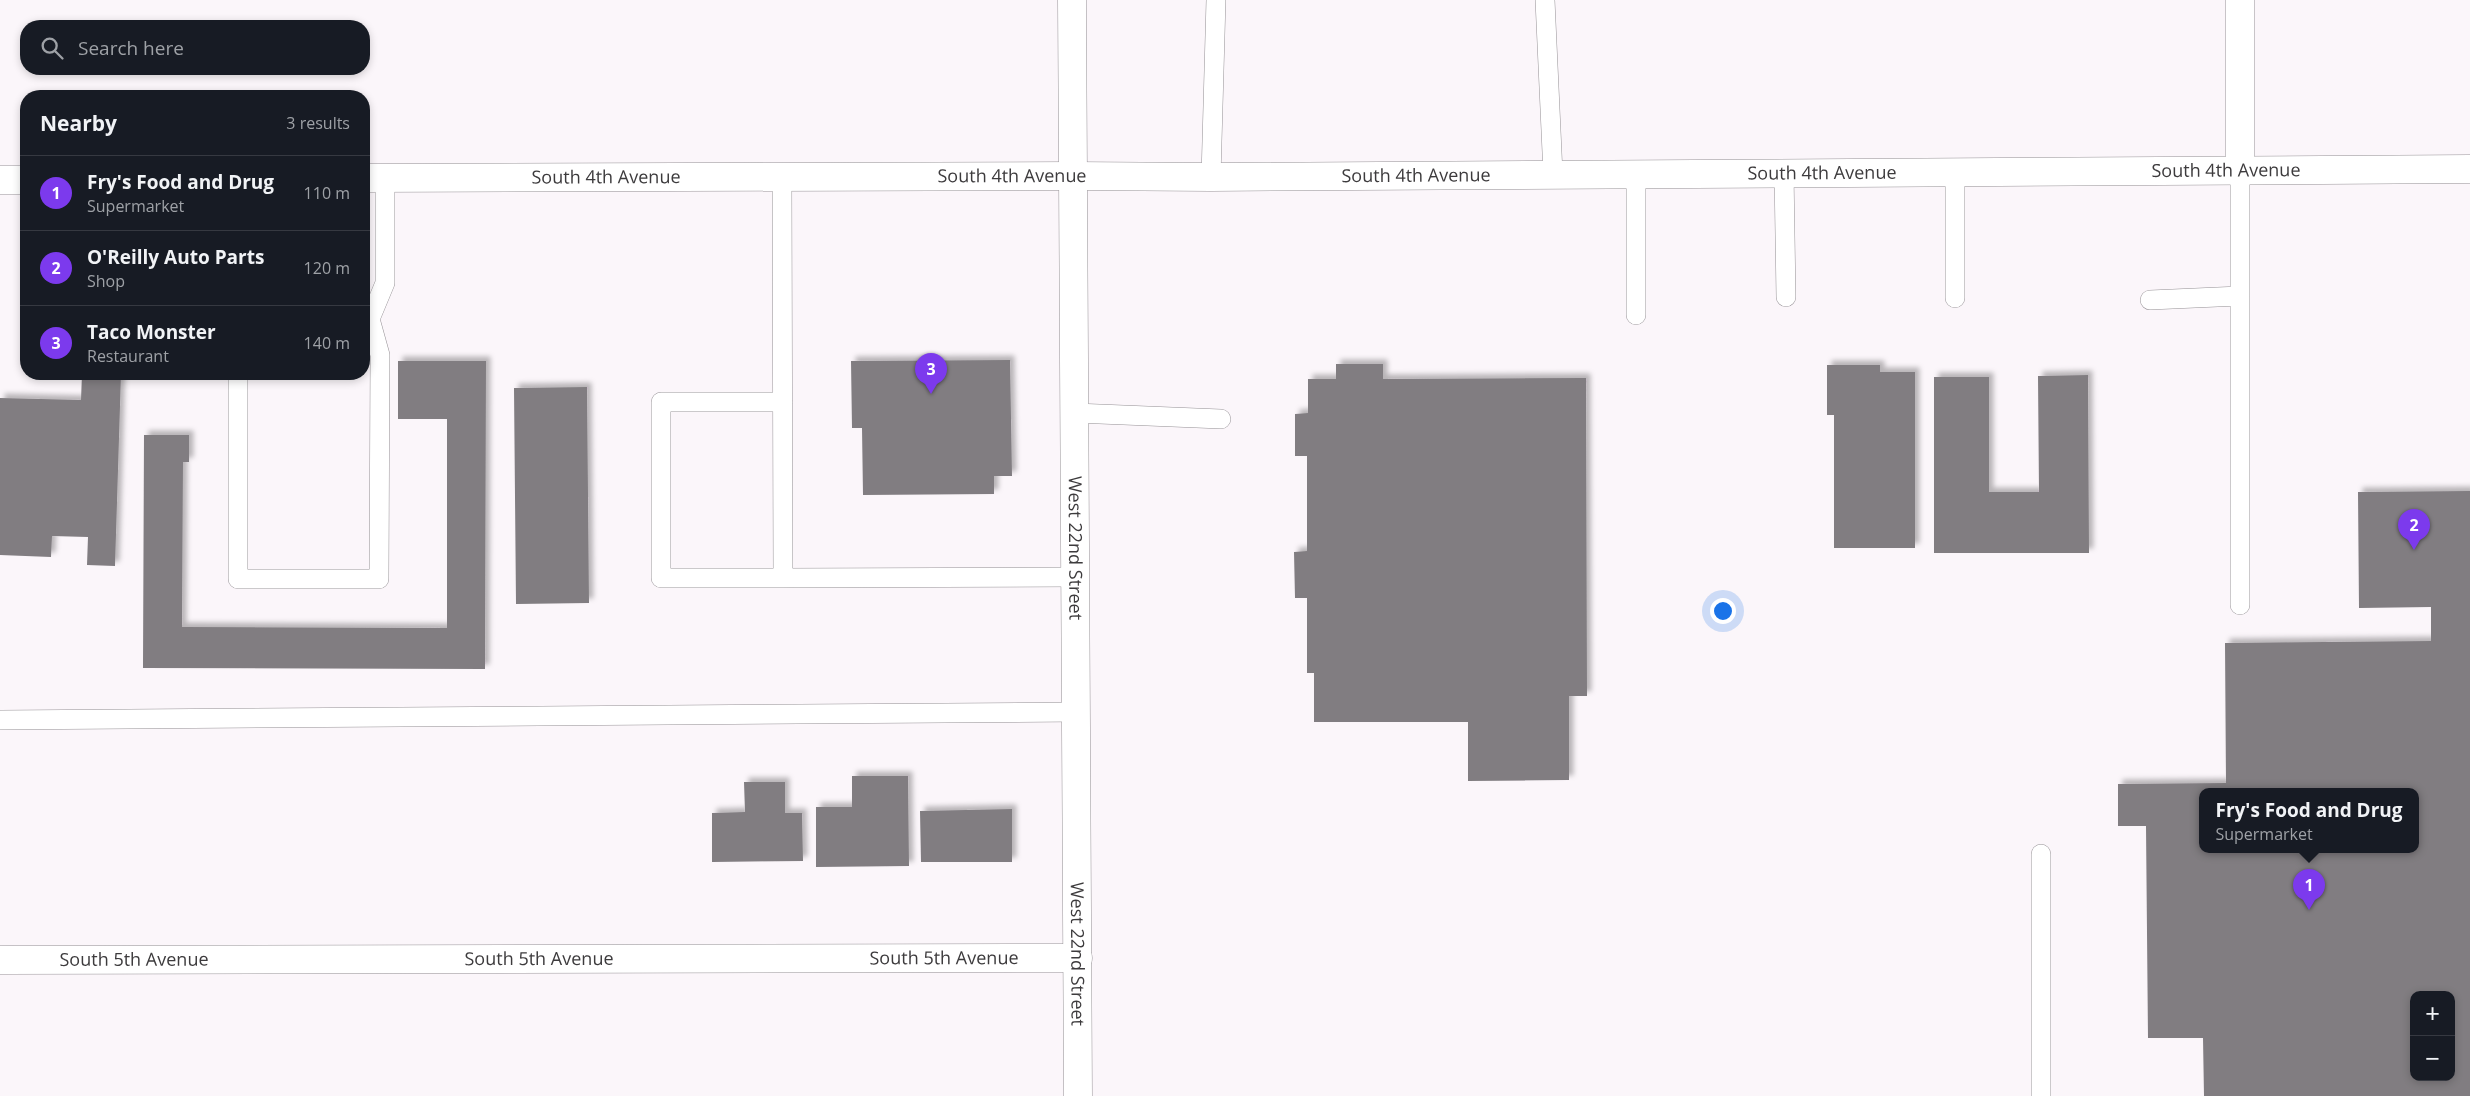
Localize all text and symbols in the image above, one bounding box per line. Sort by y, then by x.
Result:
search box [20,20,370,75]
icon: search [38,34,66,62]
text: Search here [78,35,184,61]
text: Nearby [40,109,117,137]
text: 3 results [286,112,350,134]
street label: South 4th Avenue [2151,157,2301,182]
street label: South 4th Avenue [1747,160,1897,185]
street label: South 4th Avenue [1341,162,1491,187]
street label: South 4th Avenue [937,163,1087,187]
street label: South 4th Avenue [531,164,681,189]
text: Fry's Food and Drug [87,169,274,195]
text: 1 [51,182,61,204]
text: 110 m [304,182,350,204]
text: Supermarket [87,195,184,217]
text: O'Reilly Auto Parts [87,244,264,270]
text: 2 [51,257,61,279]
text: 120 m [304,257,350,279]
text: Shop [87,270,125,292]
text: Taco Monster [87,319,216,345]
text: 3 [51,332,61,354]
text: 140 m [304,332,350,354]
text: Restaurant [87,345,169,367]
pin: 3 [915,353,947,394]
street label: West 22nd Street [1064,476,1088,620]
pin: 2 [2398,509,2430,550]
your location [1710,598,1736,624]
popup [2199,788,2419,853]
text: Fry's Food and Drug [2215,797,2403,823]
text: Supermarket [2215,823,2313,845]
pin: 1 [2293,869,2325,910]
street label: West 22nd Street [1066,882,1091,1026]
street label: South 5th Avenue [869,945,1019,969]
street label: South 5th Avenue [464,946,614,970]
street label: South 5th Avenue [59,947,209,971]
map controls [2410,991,2455,1081]
button: + [2410,991,2455,1036]
button: − [2410,1036,2455,1081]

